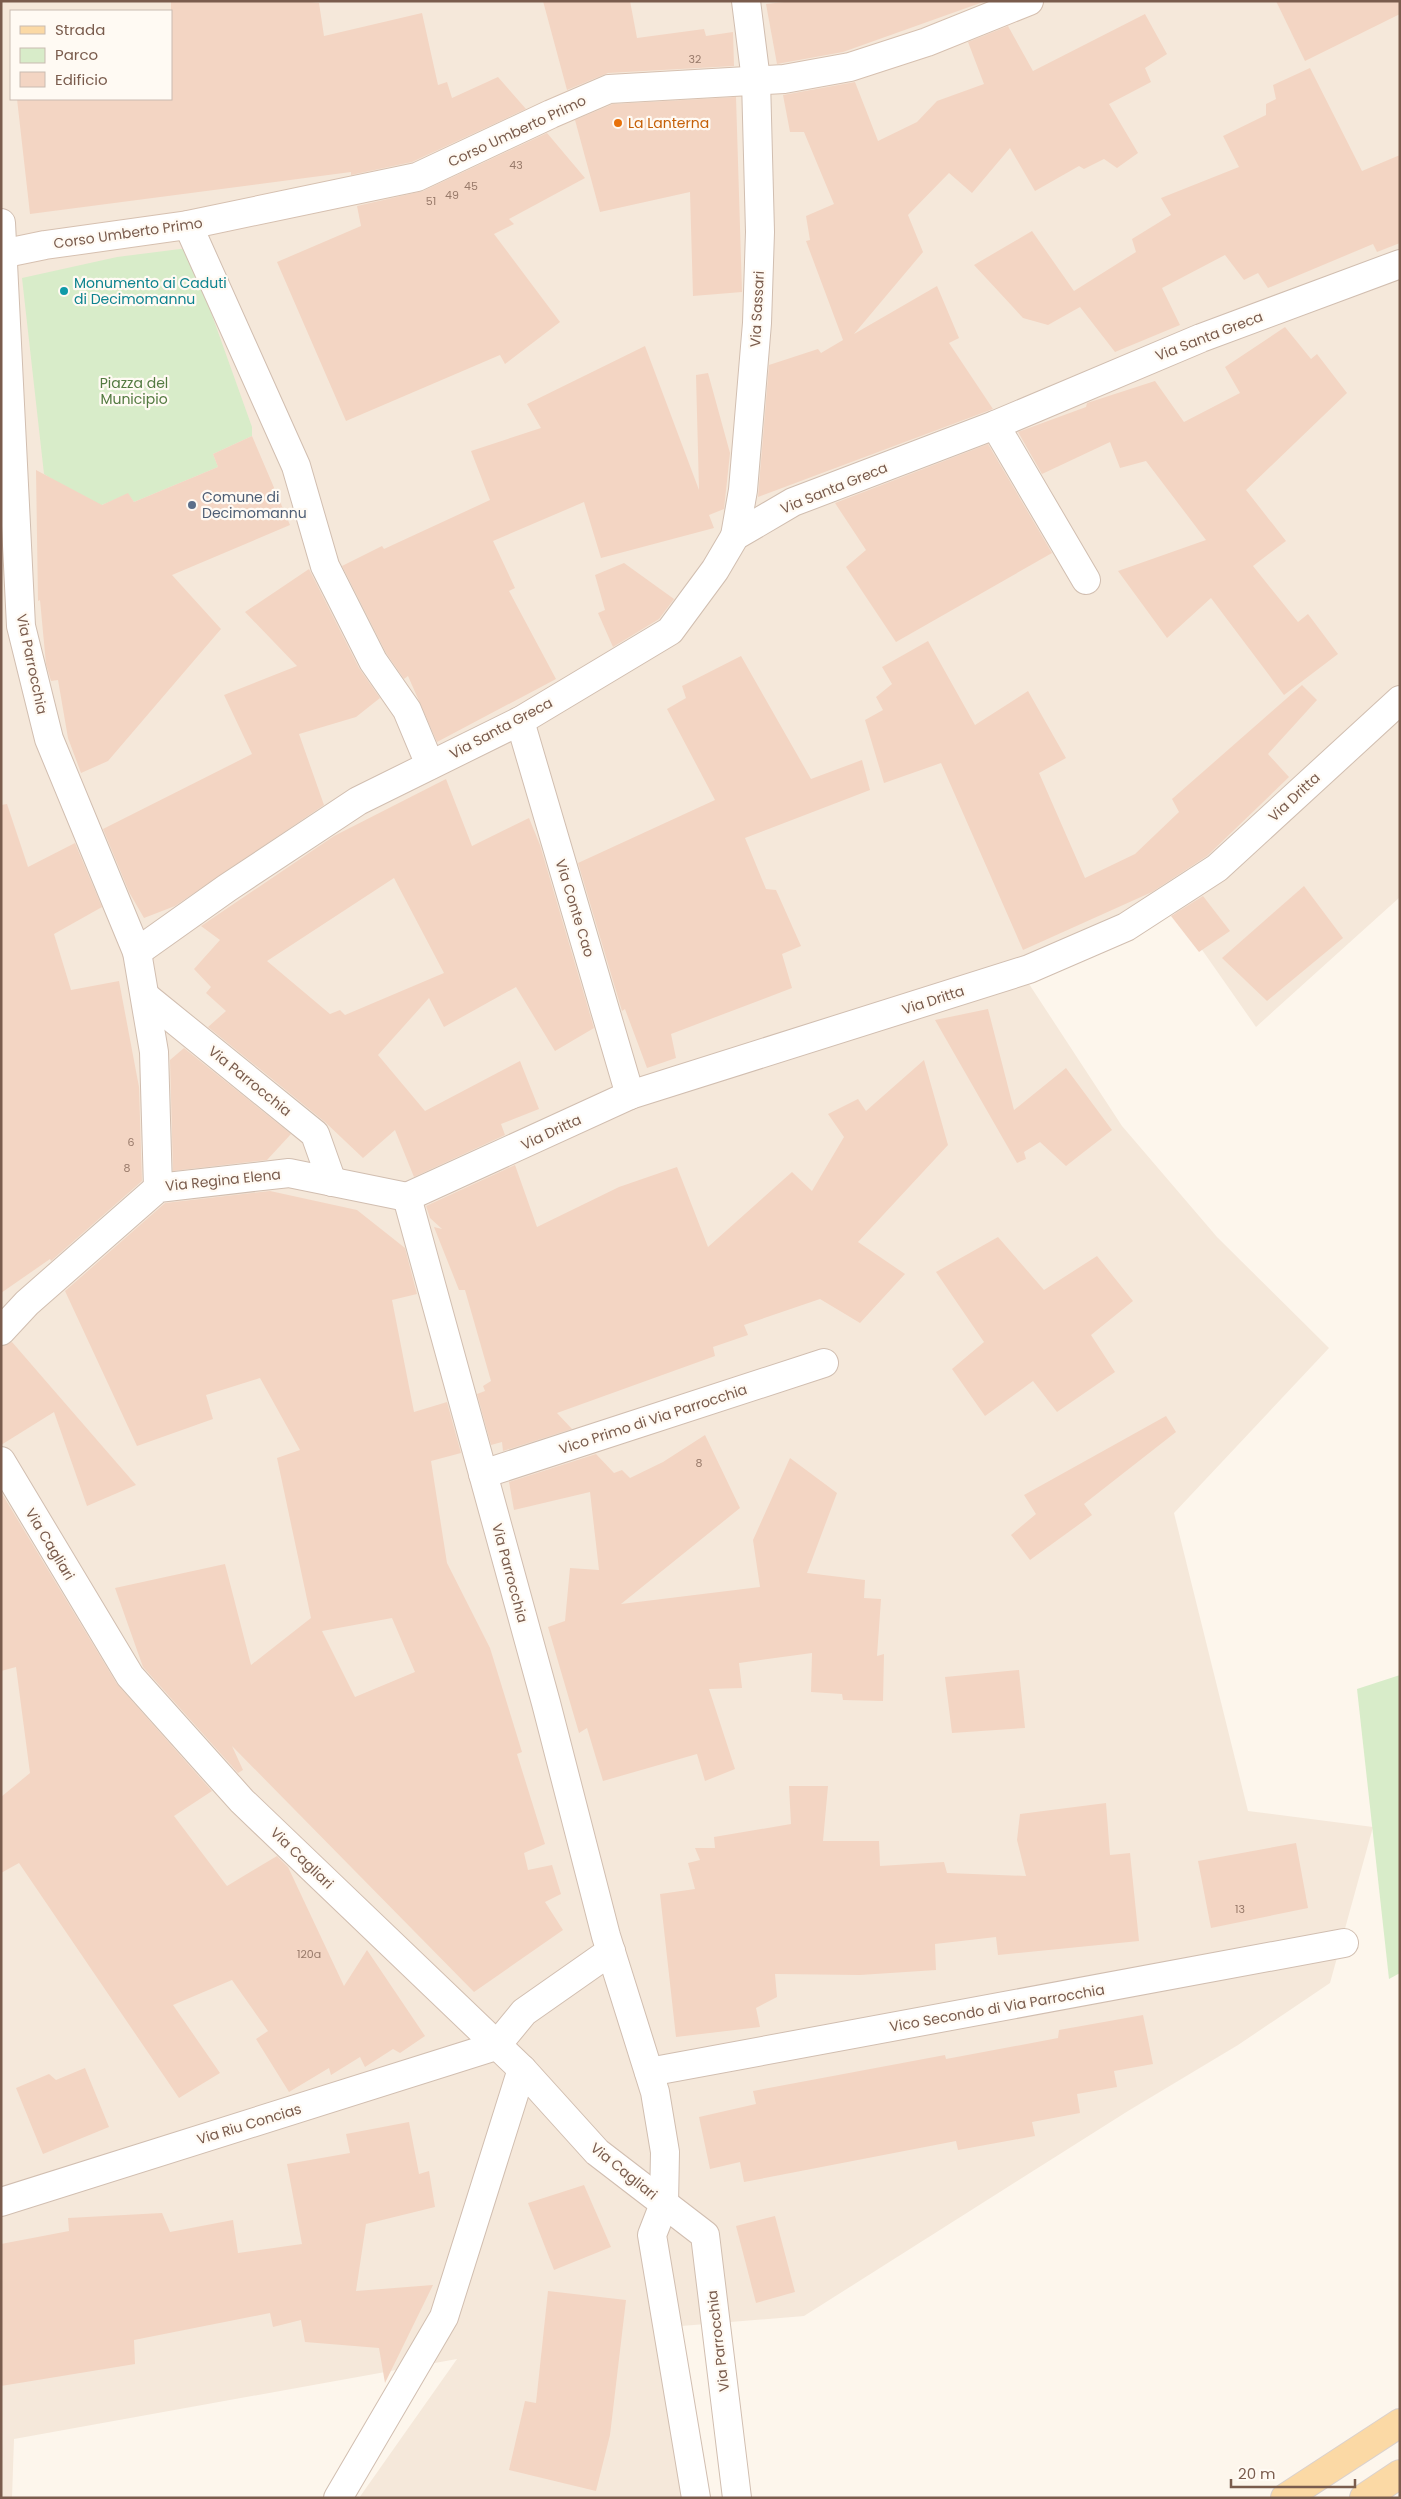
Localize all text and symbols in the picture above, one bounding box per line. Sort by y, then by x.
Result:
legend [10,10,172,100]
text: Strada [55,19,105,40]
text: Parco [55,44,98,65]
house number: 32 [689,51,701,67]
text: Edificio [55,69,108,90]
street label: Corso Umberto Primo [445,90,589,172]
place label: La Lanterna [628,113,709,133]
marker: La Lanterna [612,117,624,129]
house number: 43 [509,157,523,173]
house number: 45 [464,178,478,194]
house number: 49 [445,187,459,203]
house number: 51 [426,193,436,209]
street label: Corso Umberto Primo [52,213,204,253]
street label: Via Sassari [745,270,769,348]
place label: Monumento ai Caduti di Decimomannu [74,273,227,309]
marker: Monumento ai Caduti di Decimomannu [58,285,70,297]
street label: Via Santa Greca [1152,306,1266,366]
park label: Piazza del Municipio [100,373,168,409]
street label: Via Santa Greca [777,457,891,519]
place label: Comune di Decimomannu [202,487,307,523]
marker: Comune di Decimomannu [186,499,198,511]
street label: Via Parrocchia [12,612,52,716]
street label: Via Santa Greca [446,692,556,764]
street label: Via Dritta [1264,768,1324,826]
street label: Via Conte Cao [551,856,599,960]
street label: Via Dritta [899,981,967,1019]
street label: Via Parrocchia [204,1041,296,1121]
street label: Via Dritta [518,1109,584,1155]
house number: 6 [128,1134,135,1150]
house number: 8 [124,1160,131,1176]
street label: Via Regina Elena [164,1164,282,1196]
street label: Vico Primo di Via Parrocchia [556,1379,750,1459]
house number: 8 [696,1455,703,1471]
street label: Via Cagliari [21,1504,79,1584]
street label: Via Parrocchia [487,1521,533,1625]
street label: Via Cagliari [266,1823,338,1893]
house number: 13 [1235,1901,1245,1917]
house number: 120a [297,1946,321,1962]
street label: Vico Secondo di Via Parrocchia [888,1979,1106,2037]
street label: Via Riu Concias [194,2099,304,2149]
street label: Via Cagliari [586,2138,662,2204]
street label: Via Parrocchia [702,2289,734,2393]
scale bar [1231,2456,1355,2488]
text: 20 m [1238,2463,1276,2484]

